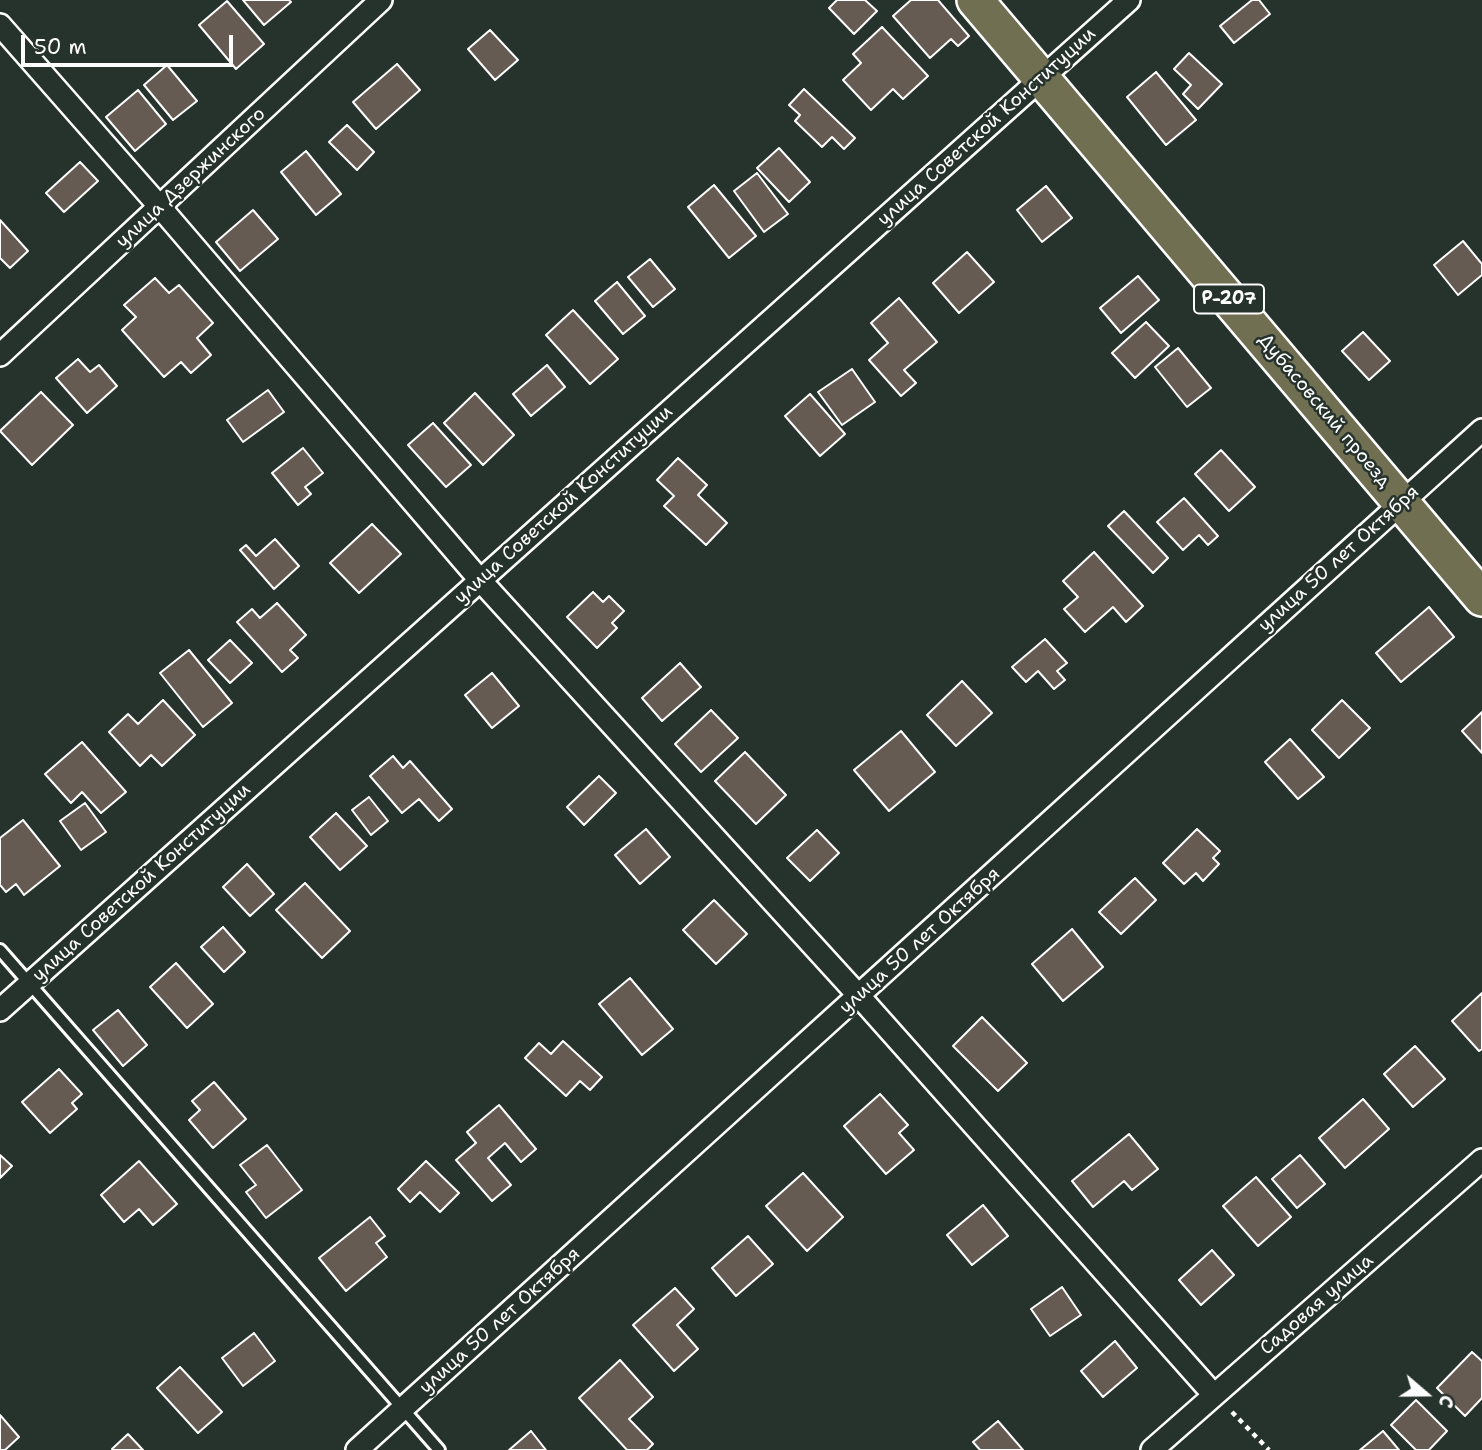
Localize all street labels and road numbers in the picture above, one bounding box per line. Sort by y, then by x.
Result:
street label: улица Советской Конституции [873,23,1101,231]
street label: улица Дзержинского [112,103,270,253]
road number: Р-207 [1194,284,1264,314]
street label: Дубасовский проезд [1253,329,1395,493]
street label: улица Советской Конституции [450,401,678,609]
street label: улица 50 лет Октября [1254,481,1424,637]
street label: улица Советской Конституции [28,779,256,987]
street label: улица 50 лет Октября [835,863,1005,1019]
street label: улица 50 лет Октября [415,1243,585,1399]
street label: Садовая улица [1256,1250,1378,1360]

